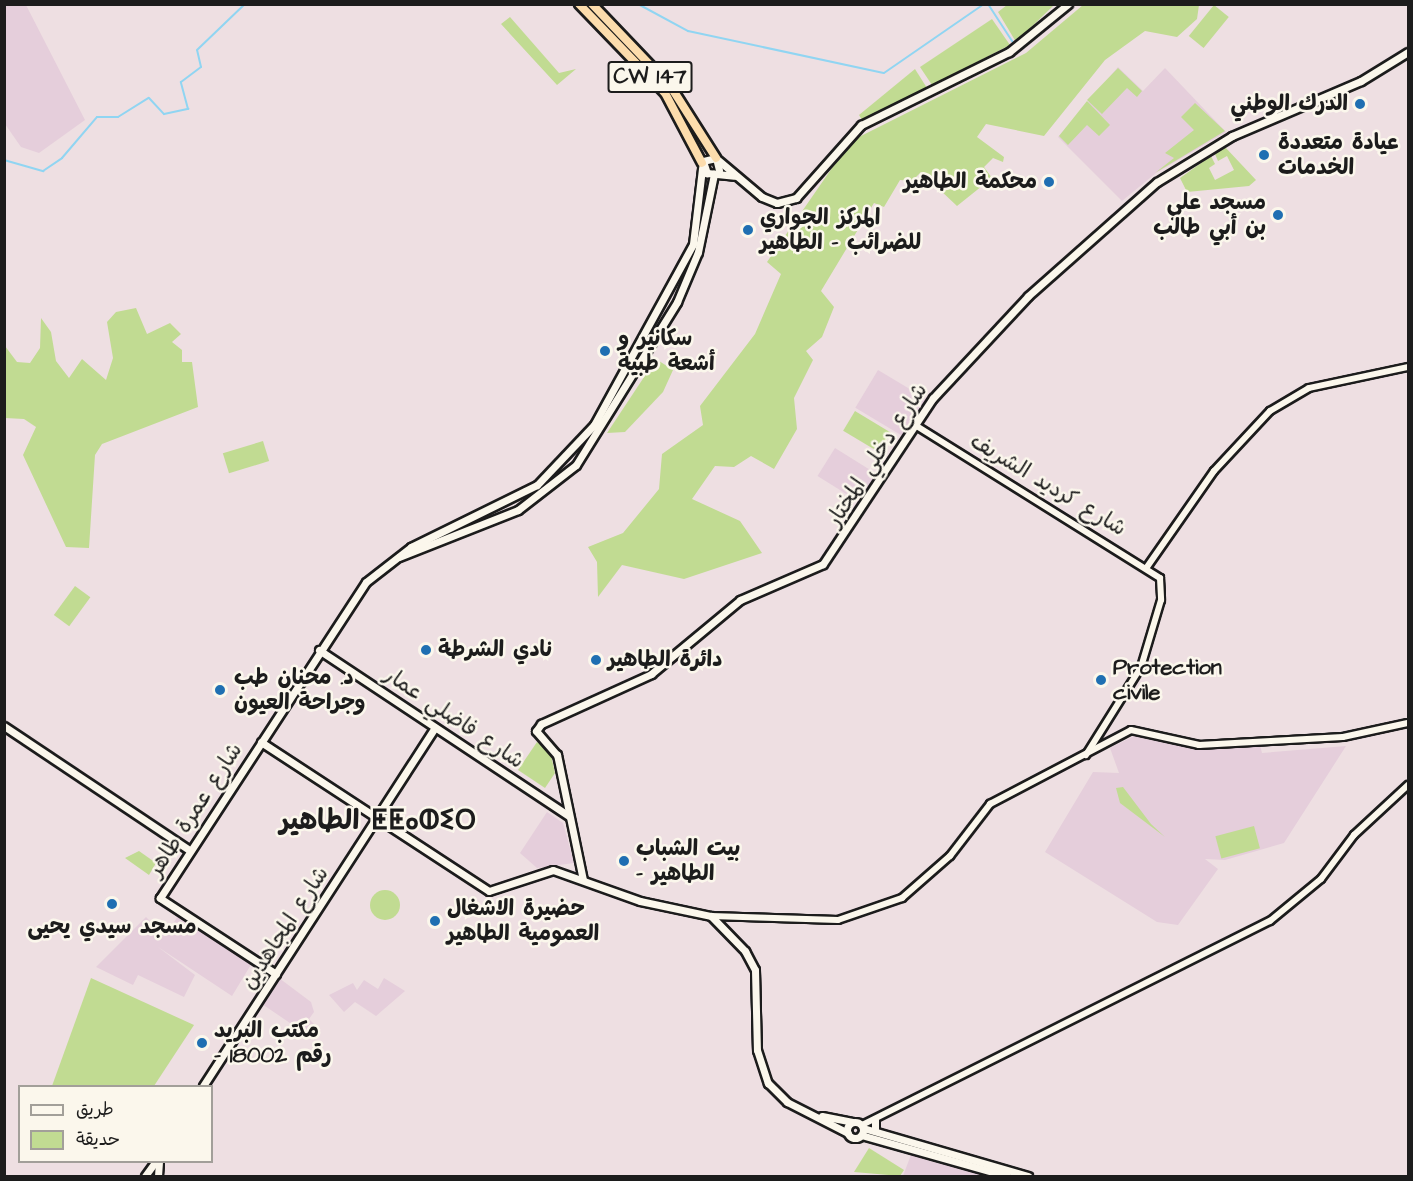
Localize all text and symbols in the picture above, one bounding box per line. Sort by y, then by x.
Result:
road number: CW 147 [606,59,694,95]
place label: الدرك الوطني [1231,91,1348,117]
marker: الدرك الوطني [1353,97,1367,111]
place label: عيادة متعددة الخدمات [1278,129,1398,180]
marker: عيادة متعددة الخدمات [1255,146,1273,164]
place label: محكمة الطاهير [904,169,1037,195]
marker: محكمة الطاهير [1042,175,1056,189]
place label: مسجد علي بن أبي طالب [1153,189,1266,240]
place label: المركز الجواري للضرائب - الطاهير [760,204,921,255]
marker: مسجد علي بن أبي طالب [1271,208,1285,222]
marker: المركز الجواري للضرائب - الطاهير [741,223,755,237]
place label: سكانير و أشعة طبية [618,325,715,376]
marker: سكانير و أشعة طبية [596,342,614,360]
street label: شارع دخلي المختار [821,378,933,532]
street label: شارع كرديد الشريف [965,428,1131,542]
place label: نادي الشرطة [438,637,552,663]
marker: نادي الشرطة [419,643,433,657]
place label: دائرة الطاهير [608,647,722,673]
marker: دائرة الطاهير [589,653,603,667]
place label: Protection civile [1113,654,1222,706]
street label: شارع فاضلي عمار [379,661,529,775]
place label: د. محنان طب وجراحة العيون [234,664,365,716]
marker: Protection civile [1094,673,1108,687]
marker: د. محنان طب وجراحة العيون [211,681,229,699]
street label: شارع عمرة طاهر [142,738,248,882]
district label: الطاهير ⵟⵟⴰⵀⵉⵔ [280,804,476,838]
place label: بيت الشباب - الطاهير [636,835,740,886]
marker: بيت الشباب - الطاهير [617,854,631,868]
street label: شارع المجاهدين [235,862,335,994]
place label: حضيرة الاشغال العمومية الطاهير [447,895,599,946]
marker: مسجد سيدي يحيى [105,897,119,911]
place label: مسجد سيدي يحيى [27,914,197,940]
marker: حضيرة الاشغال العمومية الطاهير [428,914,442,928]
place label: مكتب البريد - رقم 18002 [214,1017,332,1068]
marker: مكتب البريد - رقم 18002 [195,1036,209,1050]
legend [18,1085,213,1163]
text: طريق [76,1097,114,1122]
text: حديقة [76,1127,120,1152]

